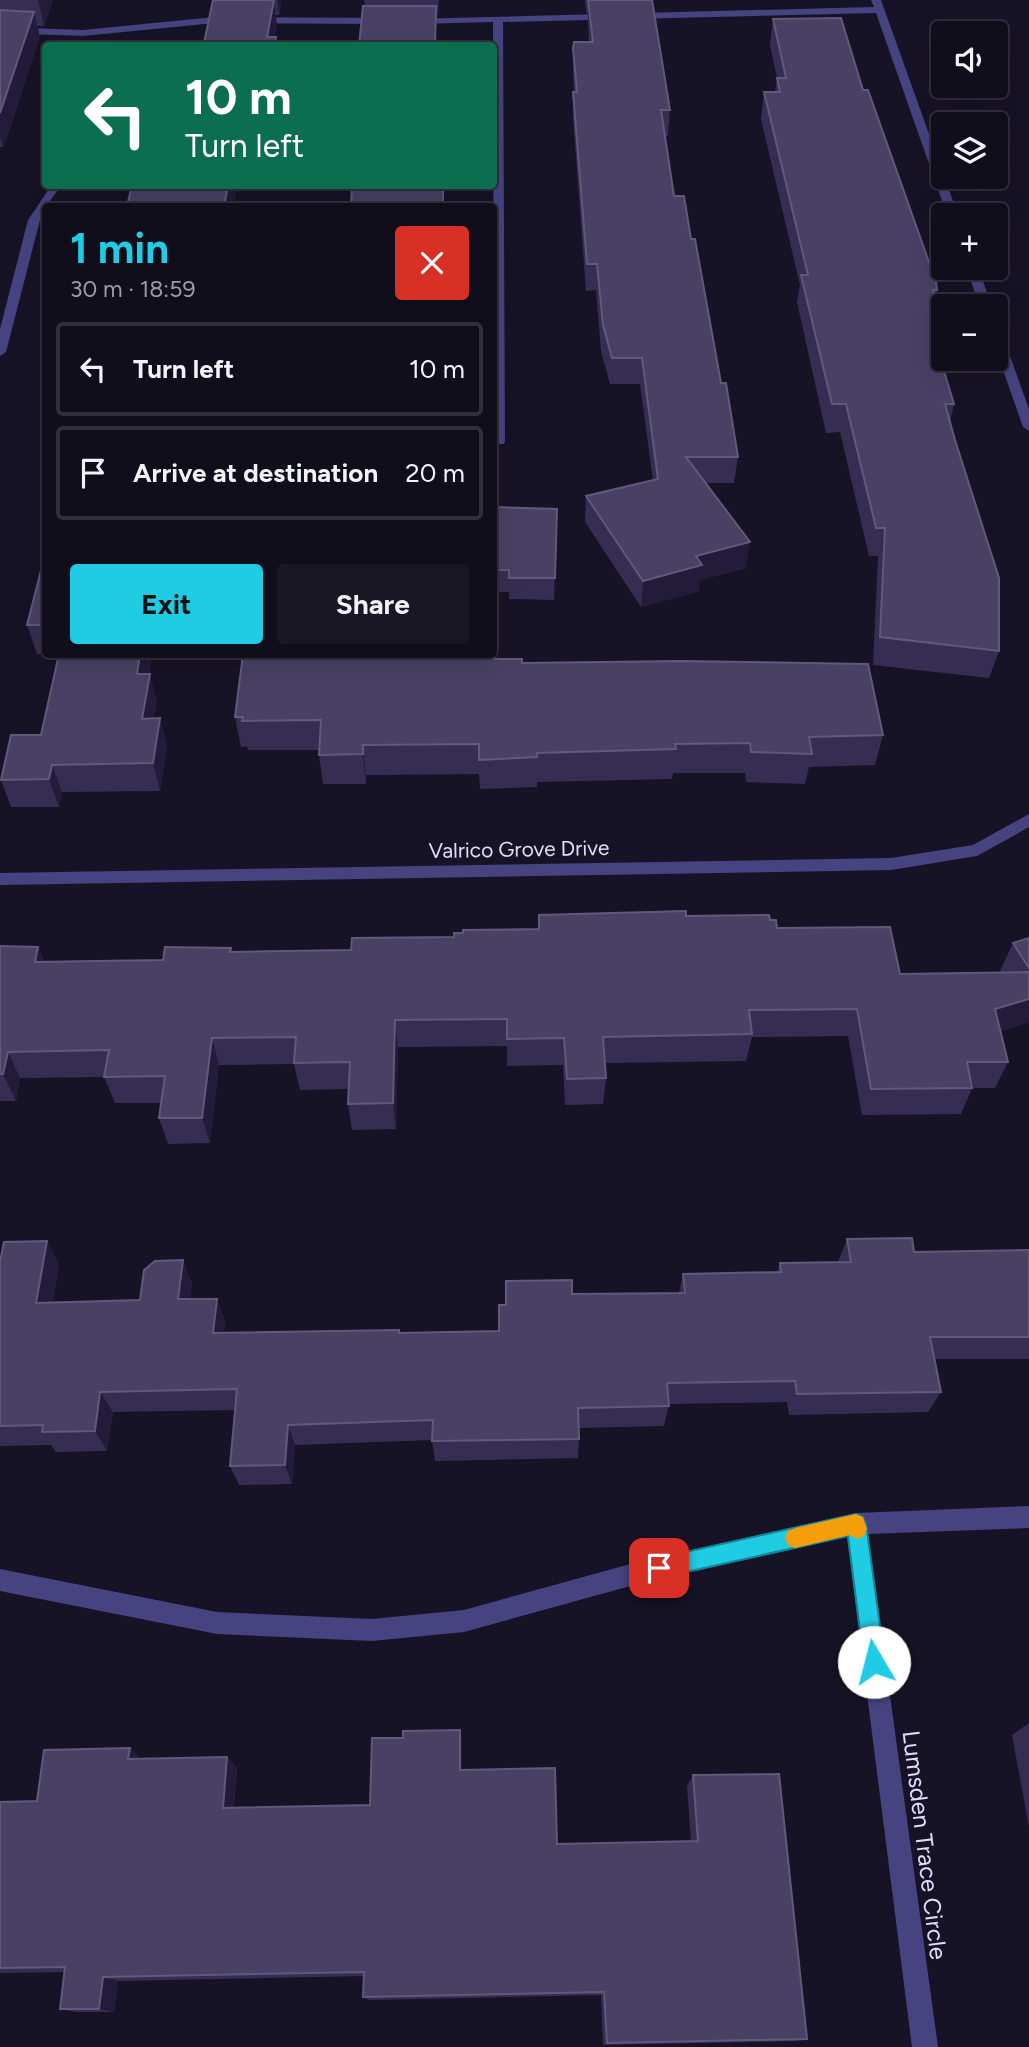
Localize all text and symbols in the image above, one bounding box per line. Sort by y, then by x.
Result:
map controls [931,21,1008,371]
button: sound [931,21,1008,98]
text: 10 m [185,67,292,126]
icon: left [70,70,161,161]
button: layers [931,112,1008,189]
text: Turn left [185,127,304,165]
button: + [931,203,1008,280]
text: 1 min [70,223,169,274]
button: close [395,226,469,300]
text: 30 m · 18:59 [70,275,195,303]
button: − [931,294,1008,371]
icon: left [74,350,112,388]
text: Turn left [133,353,234,385]
text: 10 m [409,353,465,385]
icon: arrive [74,454,112,492]
text: Arrive at destination [133,457,378,489]
text: 20 m [405,457,465,489]
button: Exit [70,564,263,644]
button: Share [277,564,469,644]
street label: Valrico Grove Drive [428,835,610,863]
pin [629,1538,689,1598]
icon: arrive [640,1549,678,1587]
position arrow [837,1625,911,1699]
street label: Lumsden Trace Circle [897,1729,953,1961]

